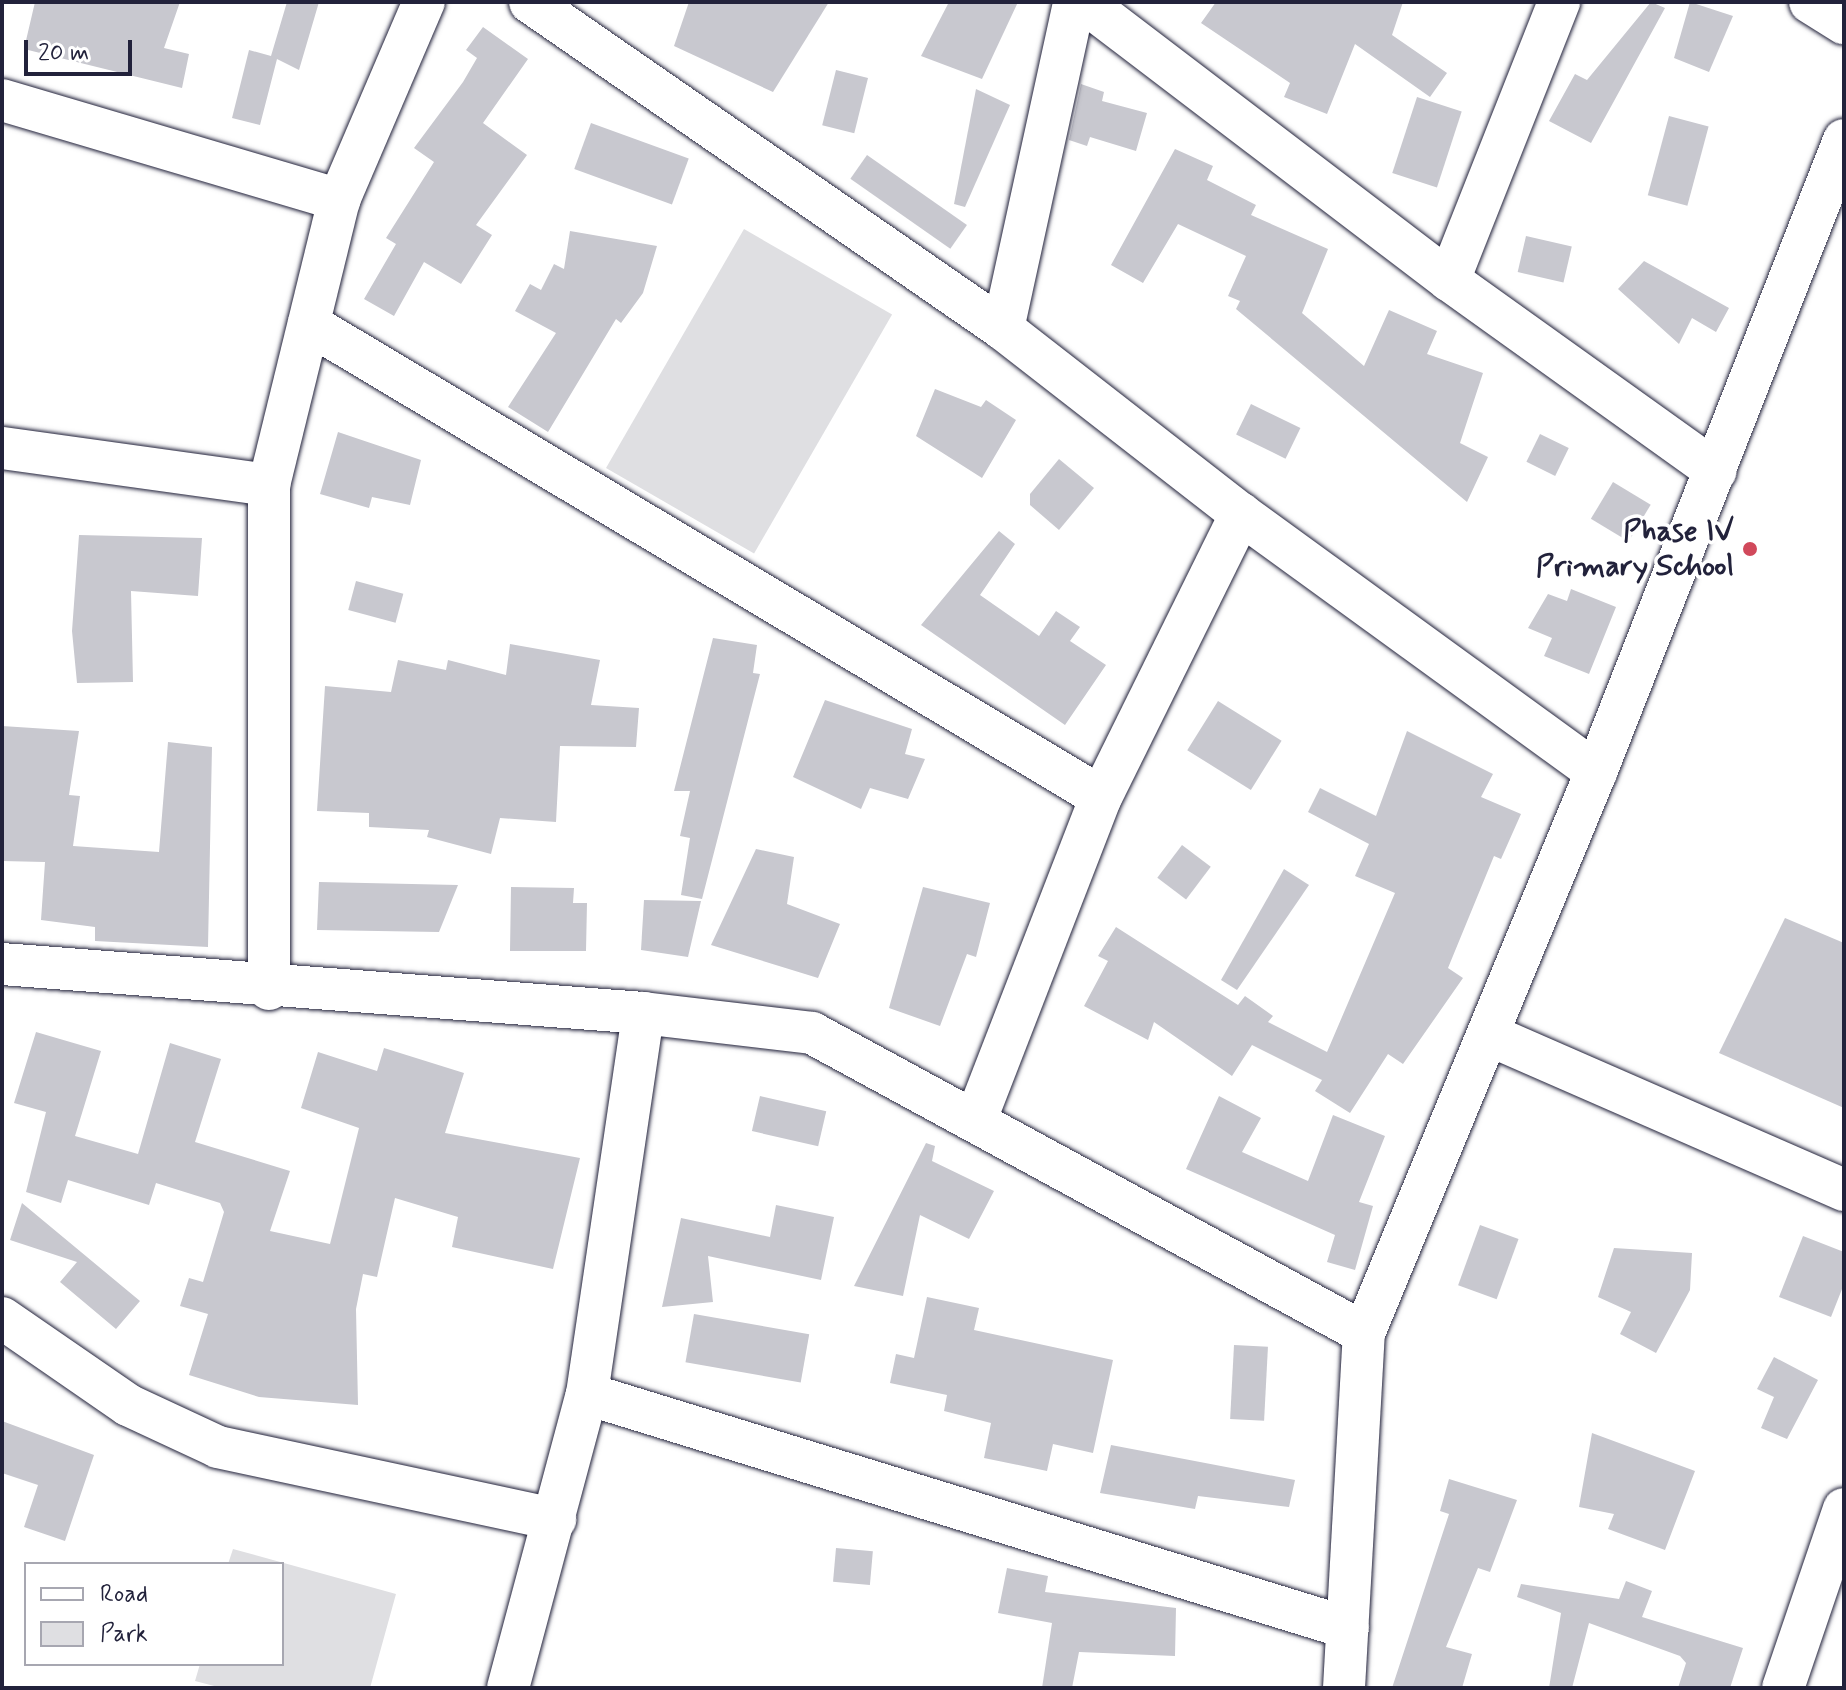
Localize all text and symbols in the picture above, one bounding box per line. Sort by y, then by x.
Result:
scale bar [28,24,136,74]
text: 20 m [38,38,89,69]
place label: Phase IV Primary School [1536,514,1734,584]
marker: Phase IV Primary School [1741,540,1759,558]
legend [24,1562,284,1666]
text: Road [100,1579,148,1610]
text: Park [100,1619,148,1650]

